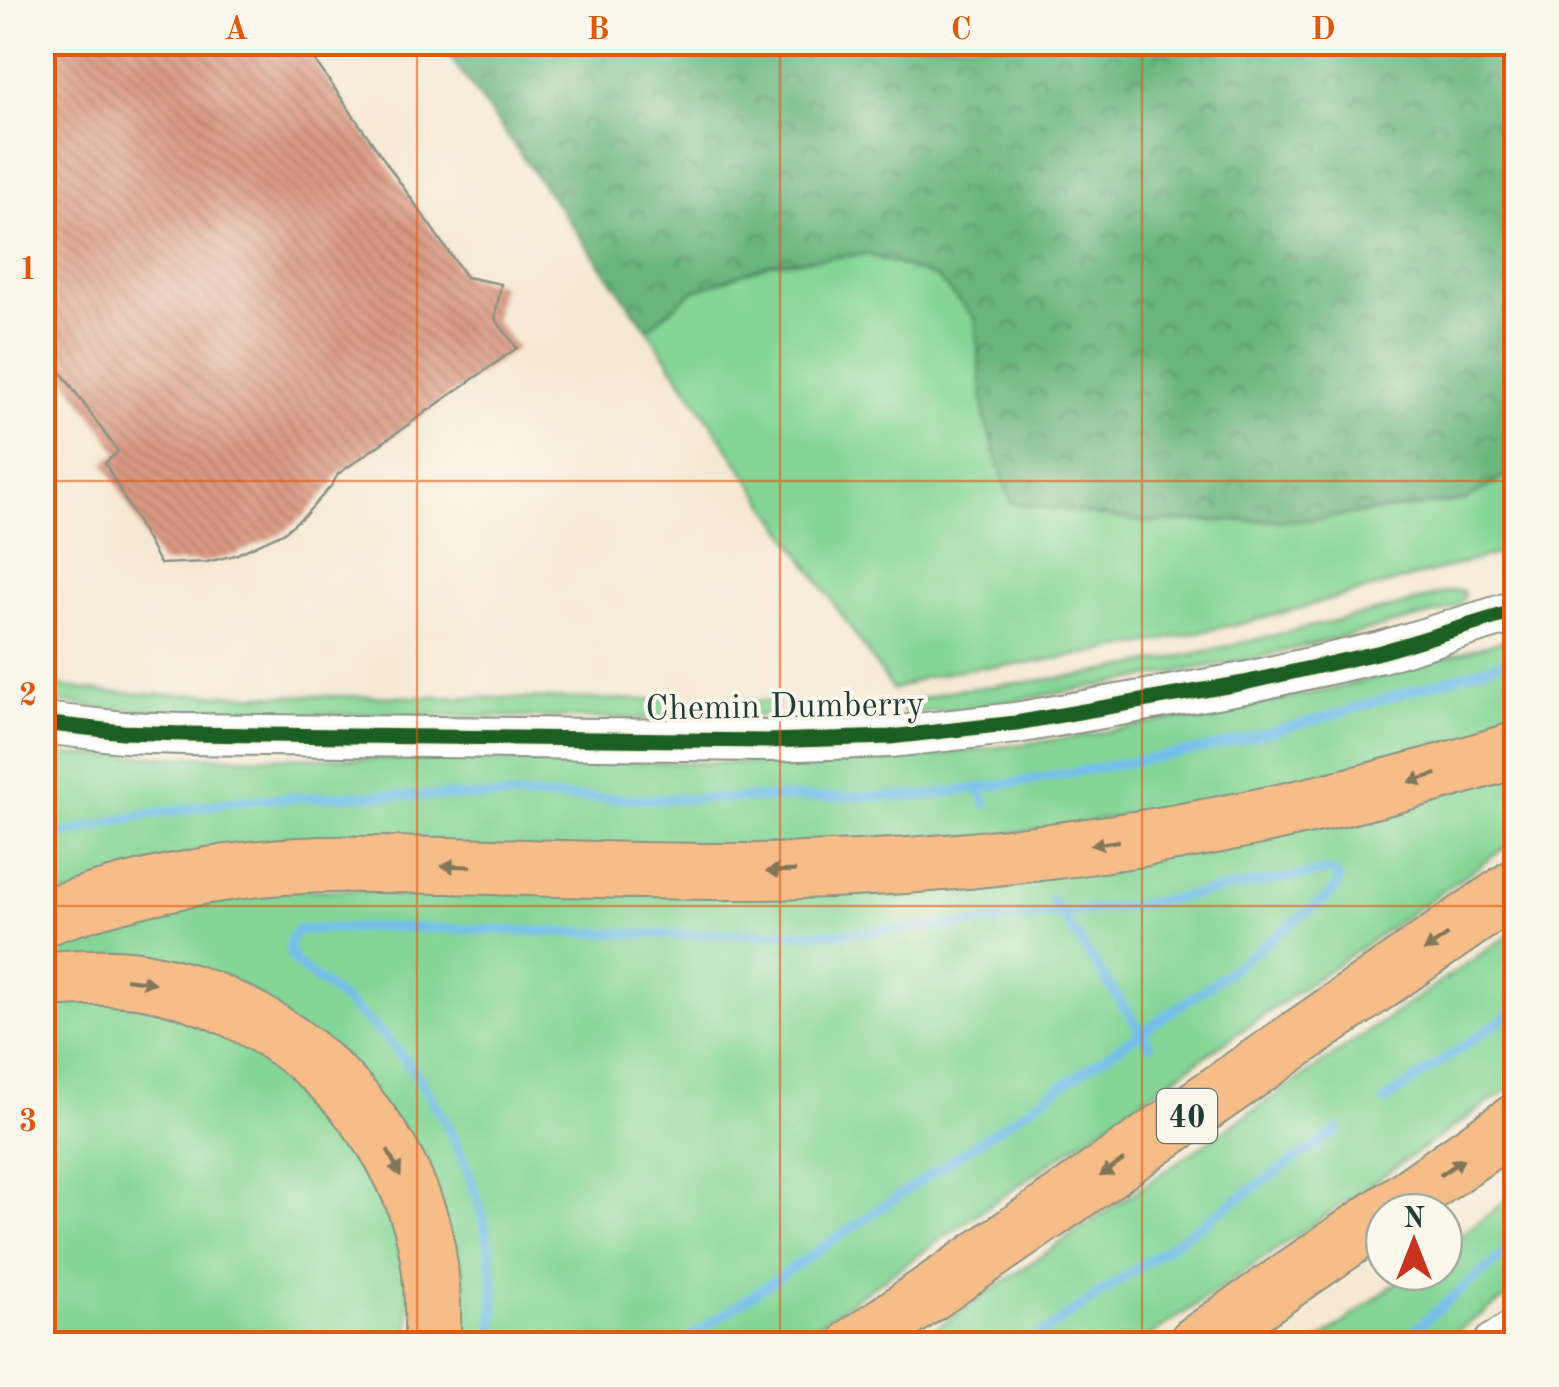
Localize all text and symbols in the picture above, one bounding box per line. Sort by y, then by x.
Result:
text: A [224,15,248,47]
text: B [587,15,609,47]
text: C [950,15,972,47]
text: D [1310,15,1336,47]
text: 1 [19,255,37,287]
text: 2 [19,681,37,713]
street label: Chemin Dumberry [645,688,925,727]
one-way arrow [1407,771,1438,786]
one-way arrow [1089,836,1120,852]
one-way arrow [440,858,472,874]
one-way arrow [765,863,797,879]
one-way arrow [1423,933,1450,952]
one-way arrow [124,974,156,990]
road number: 40 [1157,1089,1217,1143]
text: 3 [19,1107,37,1139]
one-way arrow [385,1148,402,1177]
one-way arrow [1098,1158,1125,1177]
one-way arrow [1438,1158,1465,1177]
north arrow [1364,1192,1464,1292]
text: N [1403,1206,1425,1234]

